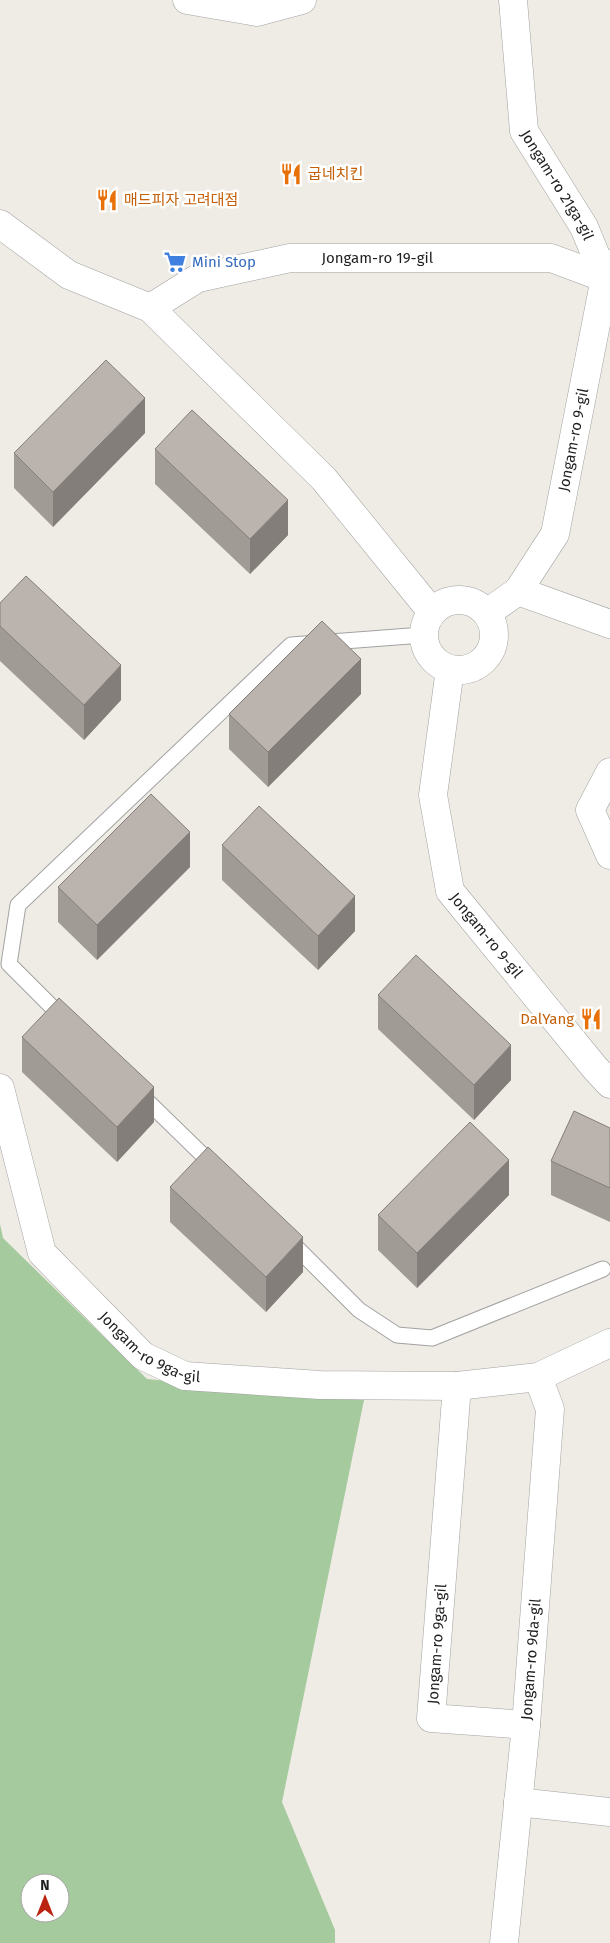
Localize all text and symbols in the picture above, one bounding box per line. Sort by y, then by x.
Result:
street label: Jongam-ro 21ga-gil [517,127,598,243]
restaurant icon: 굽네치킨 [278,161,304,187]
place label: 굽네치킨 [308,165,363,183]
restaurant icon: 매드피자 고려대점 [94,187,120,213]
place label: 매드피자 고려대점 [124,191,238,209]
supermarket icon: Mini Stop [162,249,188,275]
street label: Jongam-ro 19-gil [321,249,434,267]
place label: Mini Stop [192,253,256,271]
street label: Jongam-ro 9-gil [554,386,592,493]
street label: Jongam-ro 9-gil [446,889,527,982]
restaurant icon: DalYang [578,1006,604,1032]
place label: DalYang [520,1010,574,1028]
street label: Jongam-ro 9ga-gil [95,1308,201,1386]
street label: Jongam-ro 9ga-gil [424,1583,450,1705]
street label: Jongam-ro 9da-gil [517,1597,545,1721]
north arrow [20,1873,70,1923]
text: N [40,1877,50,1894]

